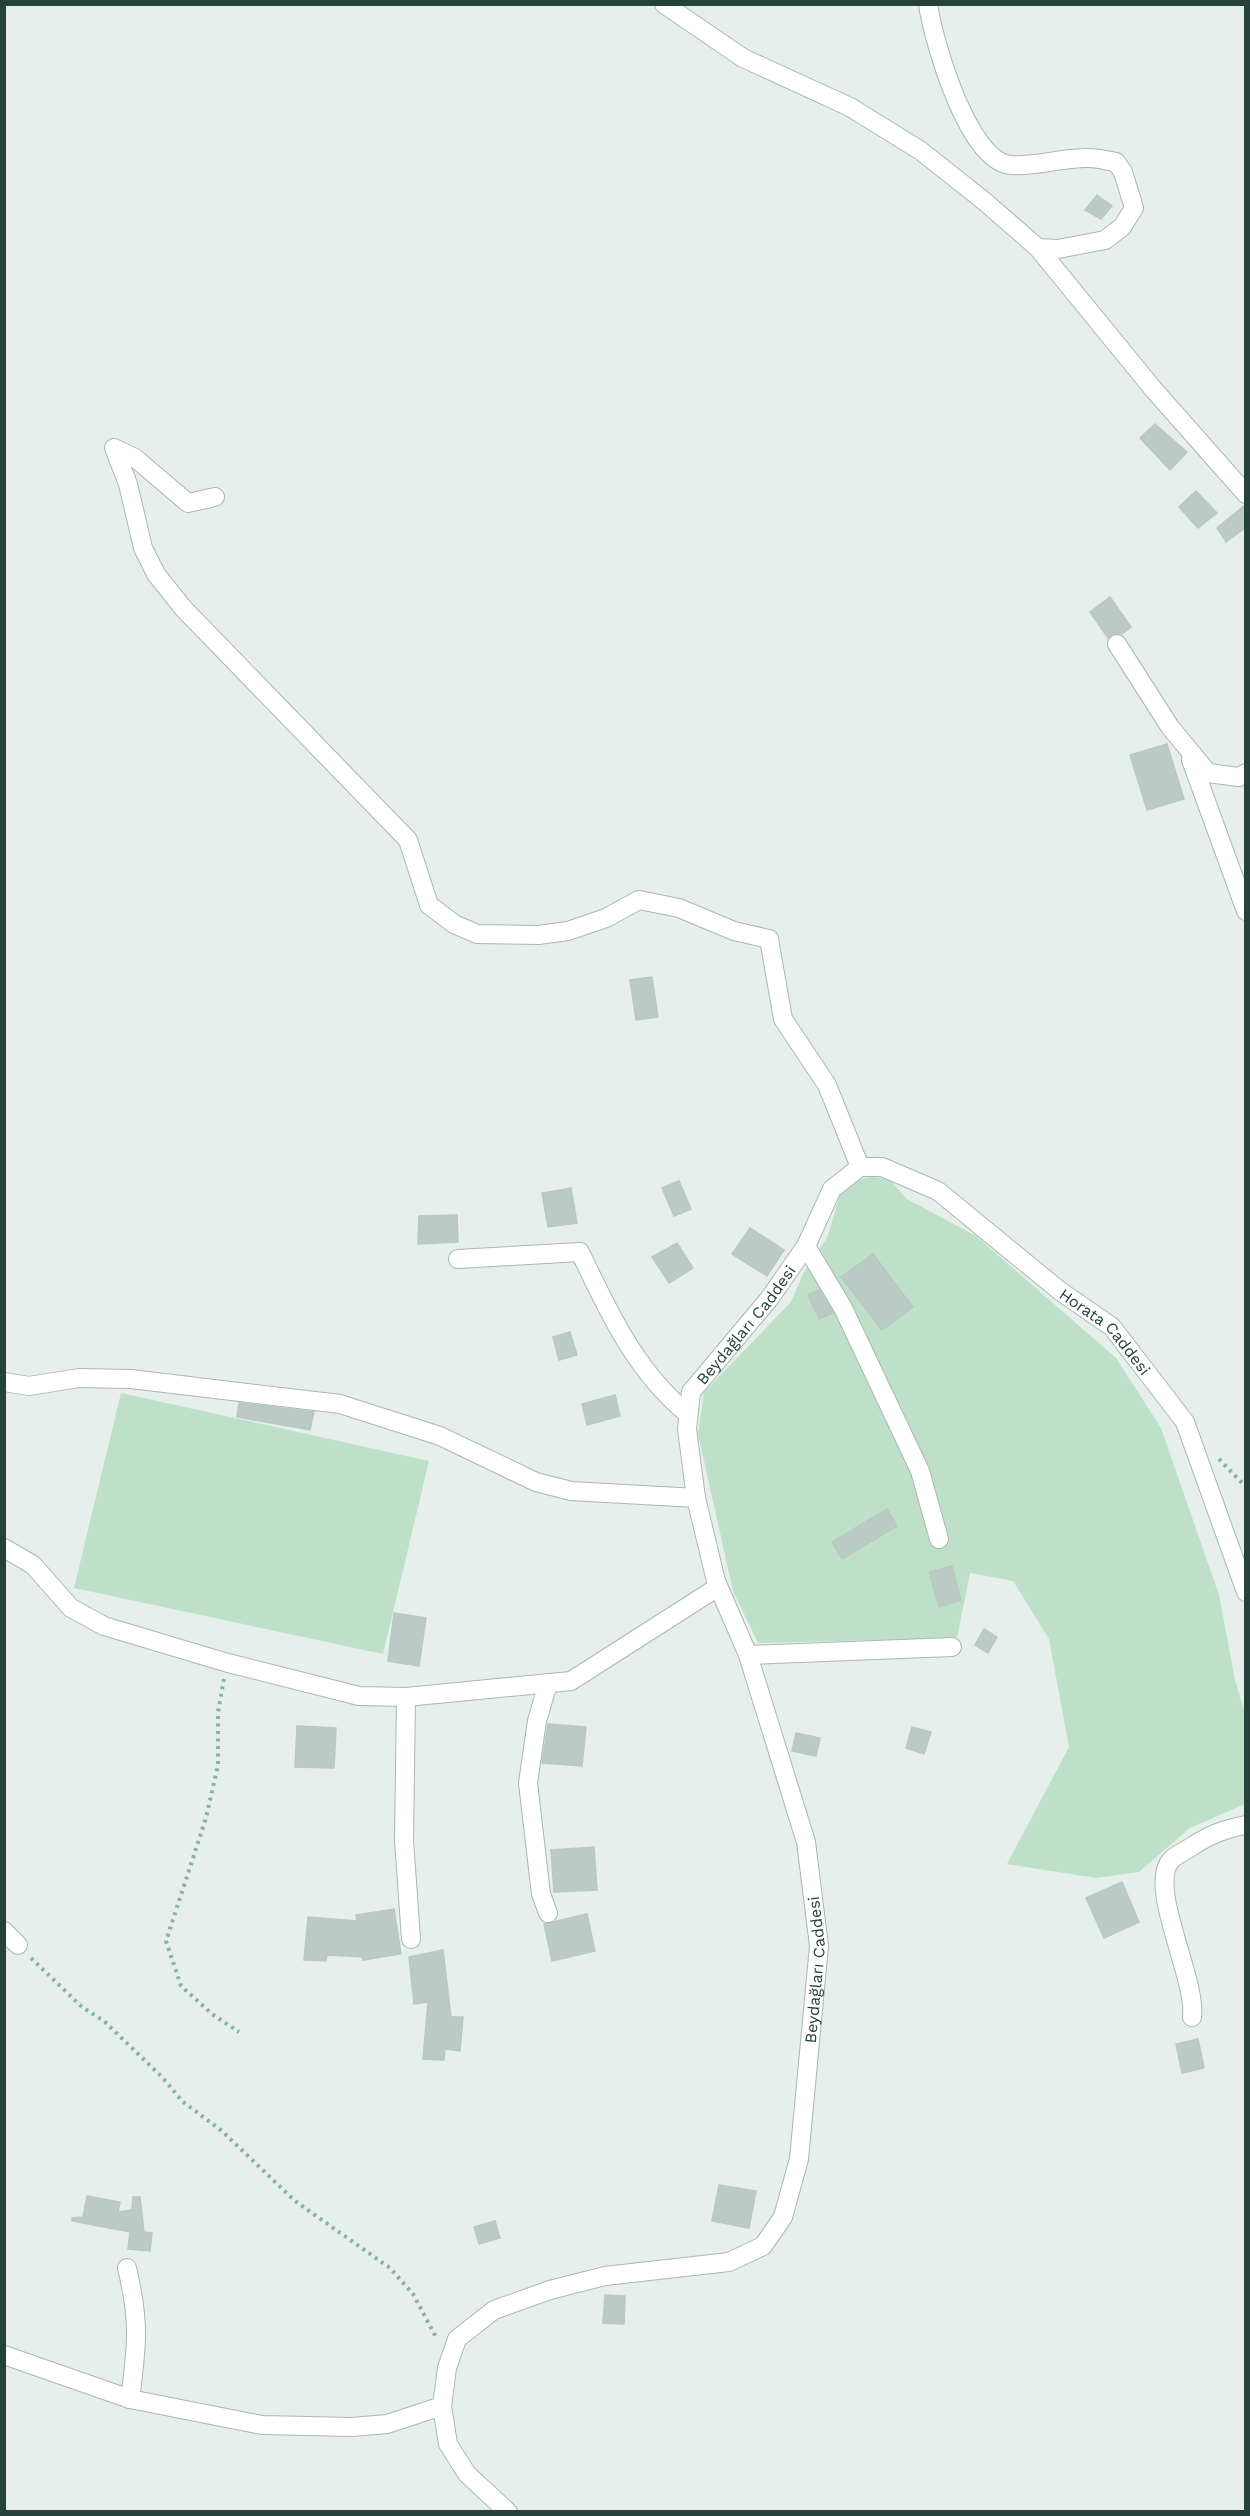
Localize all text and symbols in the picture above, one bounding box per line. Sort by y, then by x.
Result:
street label: Beydağları Caddesi [692,1262,800,1388]
street label: Horata Caddesi [1056,1285,1154,1379]
street label: Beydağları Caddesi [801,1895,829,2044]

